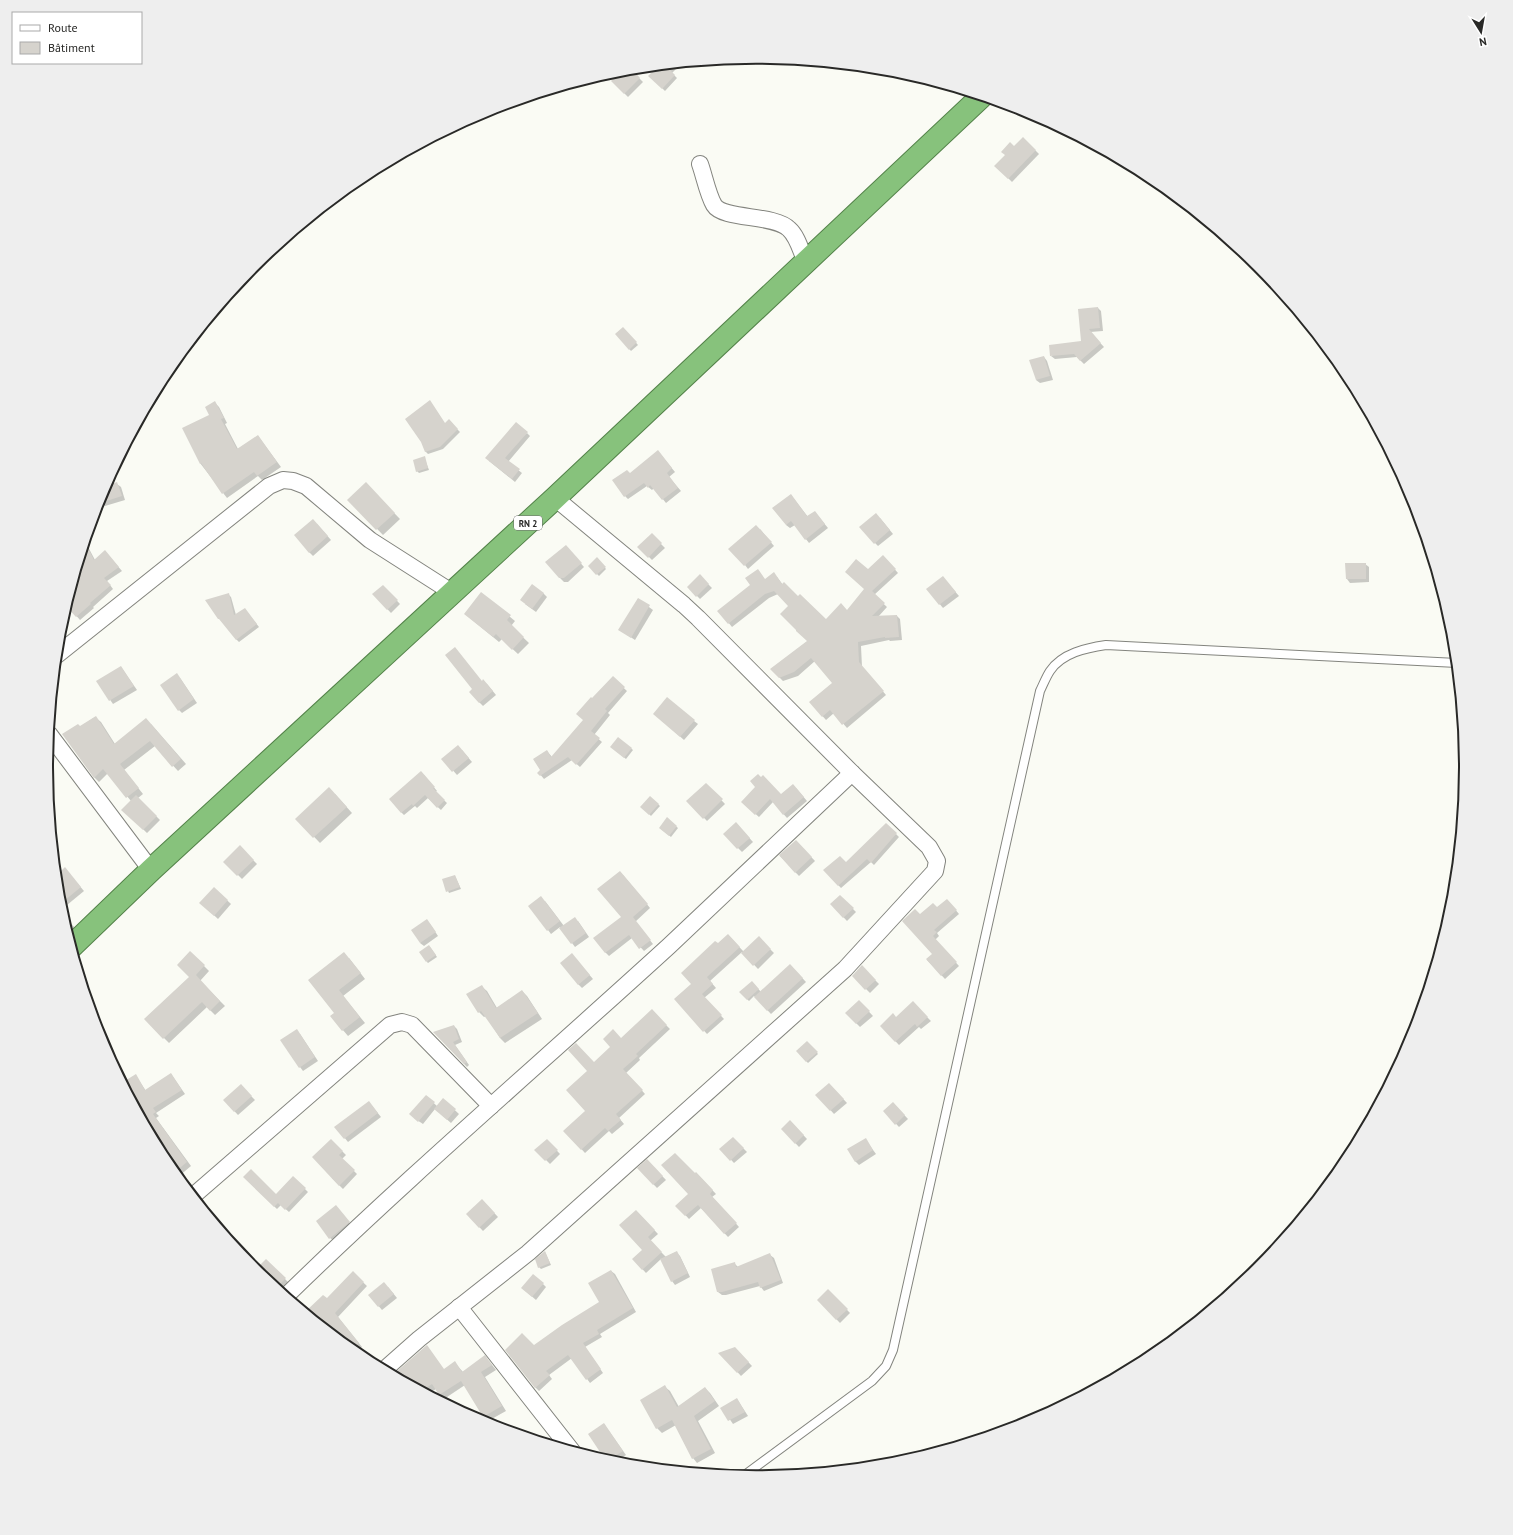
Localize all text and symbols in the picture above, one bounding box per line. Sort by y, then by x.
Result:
legend [12,12,142,64]
north arrow [1461,12,1501,52]
text: Route [48,20,78,35]
text: N [1478,34,1488,49]
text: Bâtiment [48,40,95,55]
road number: RN 2 [514,516,542,530]

